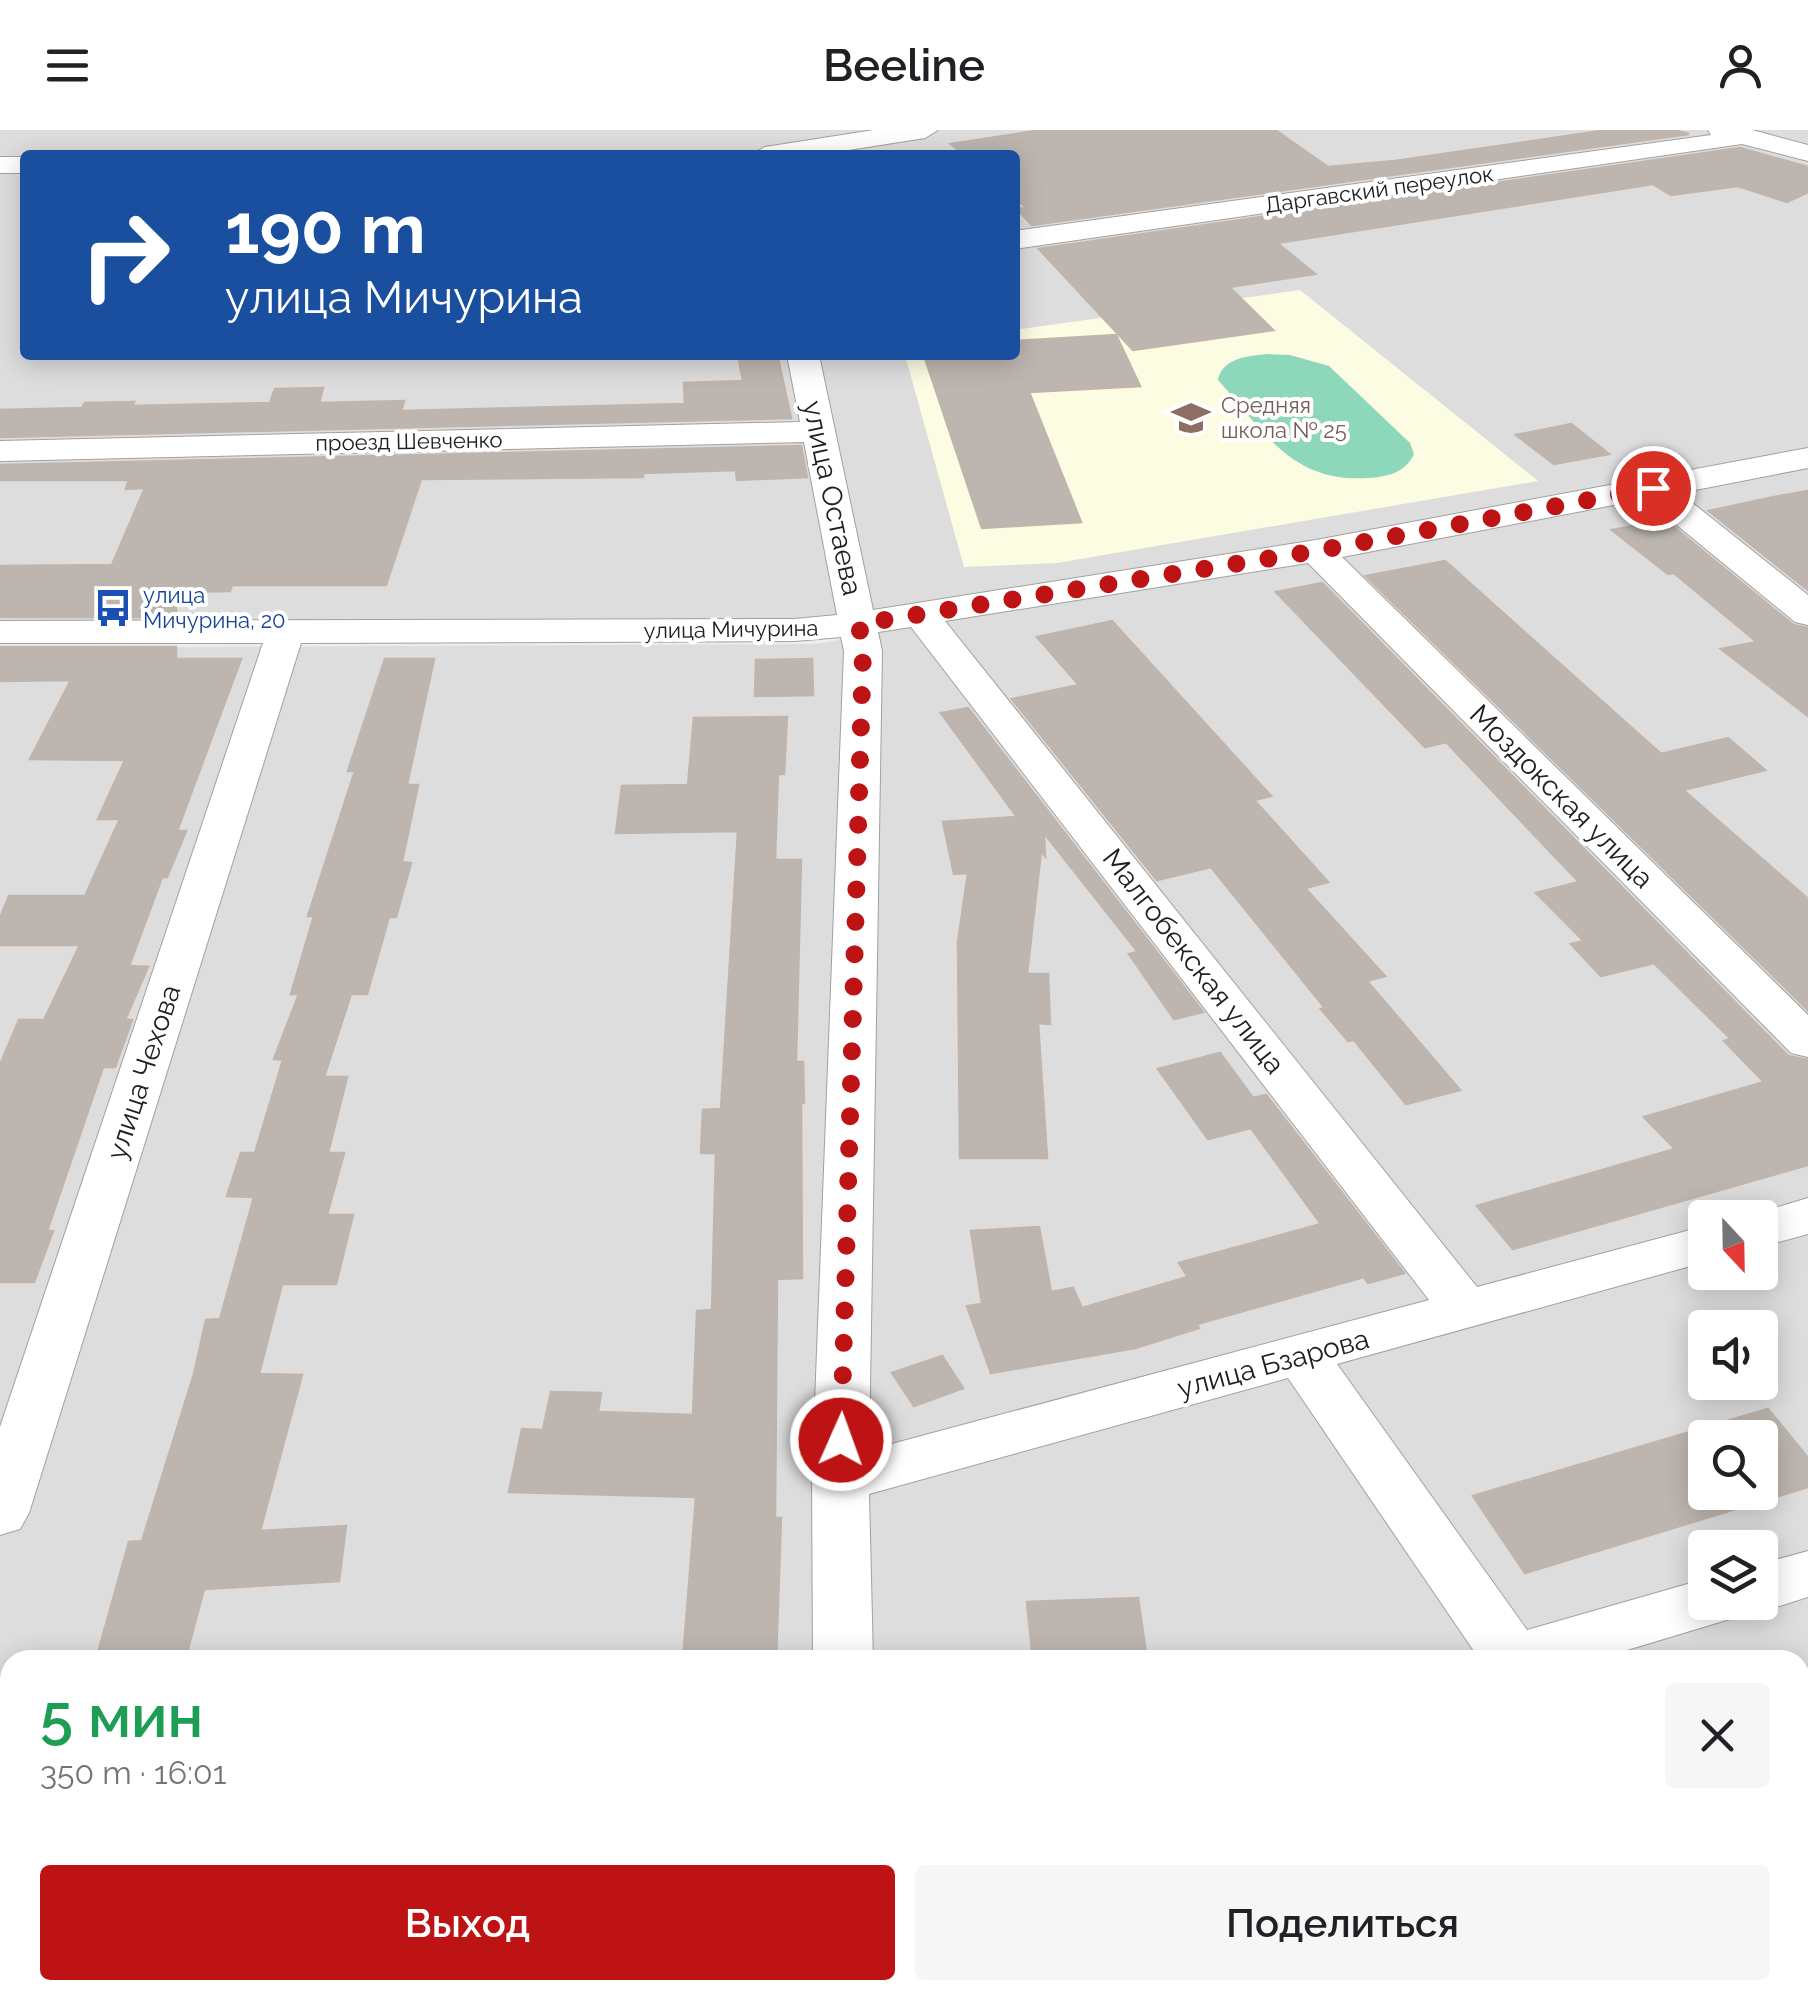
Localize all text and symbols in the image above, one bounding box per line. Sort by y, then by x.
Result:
icon: menu [40,38,95,93]
icon: person [1713,38,1768,93]
text: Beeline [823,39,985,92]
street label: Даргавский переулок [1263,160,1495,218]
text: 190 m [225,187,426,269]
icon: right [60,190,190,320]
text: улица Мичурина [225,271,583,324]
place label: Средняя школа № 25 [1221,392,1347,443]
school or university icon: Средняя школа № 25 [1170,397,1212,439]
street label: улица Остаева [796,398,869,598]
street label: проезд Шевченко [315,426,503,456]
pin [1611,446,1696,531]
icon: arrive [1626,461,1681,516]
place label: улица Мичурина, 20 [143,582,286,633]
bus stop icon: улица Мичурина, 20 [92,587,134,629]
street label: улица Мичурина [643,614,819,644]
street label: Моздокская улица [1463,698,1660,895]
street label: Малгобекская улица [1096,842,1292,1080]
street label: улица Чехова [100,981,187,1164]
north arrow [1688,1200,1778,1290]
map controls [1688,1200,1778,1620]
button: sound [1688,1310,1778,1400]
street label: улица Бзарова [1174,1322,1372,1405]
position arrow [789,1388,893,1492]
button: search [1688,1420,1778,1510]
button: layers [1688,1530,1778,1620]
text: 5 мин [40,1681,203,1751]
button: close [1665,1683,1770,1788]
text: 350 m · 16:01 [40,1754,226,1791]
button: Выход [40,1865,895,1980]
button: Поделиться [915,1865,1770,1980]

